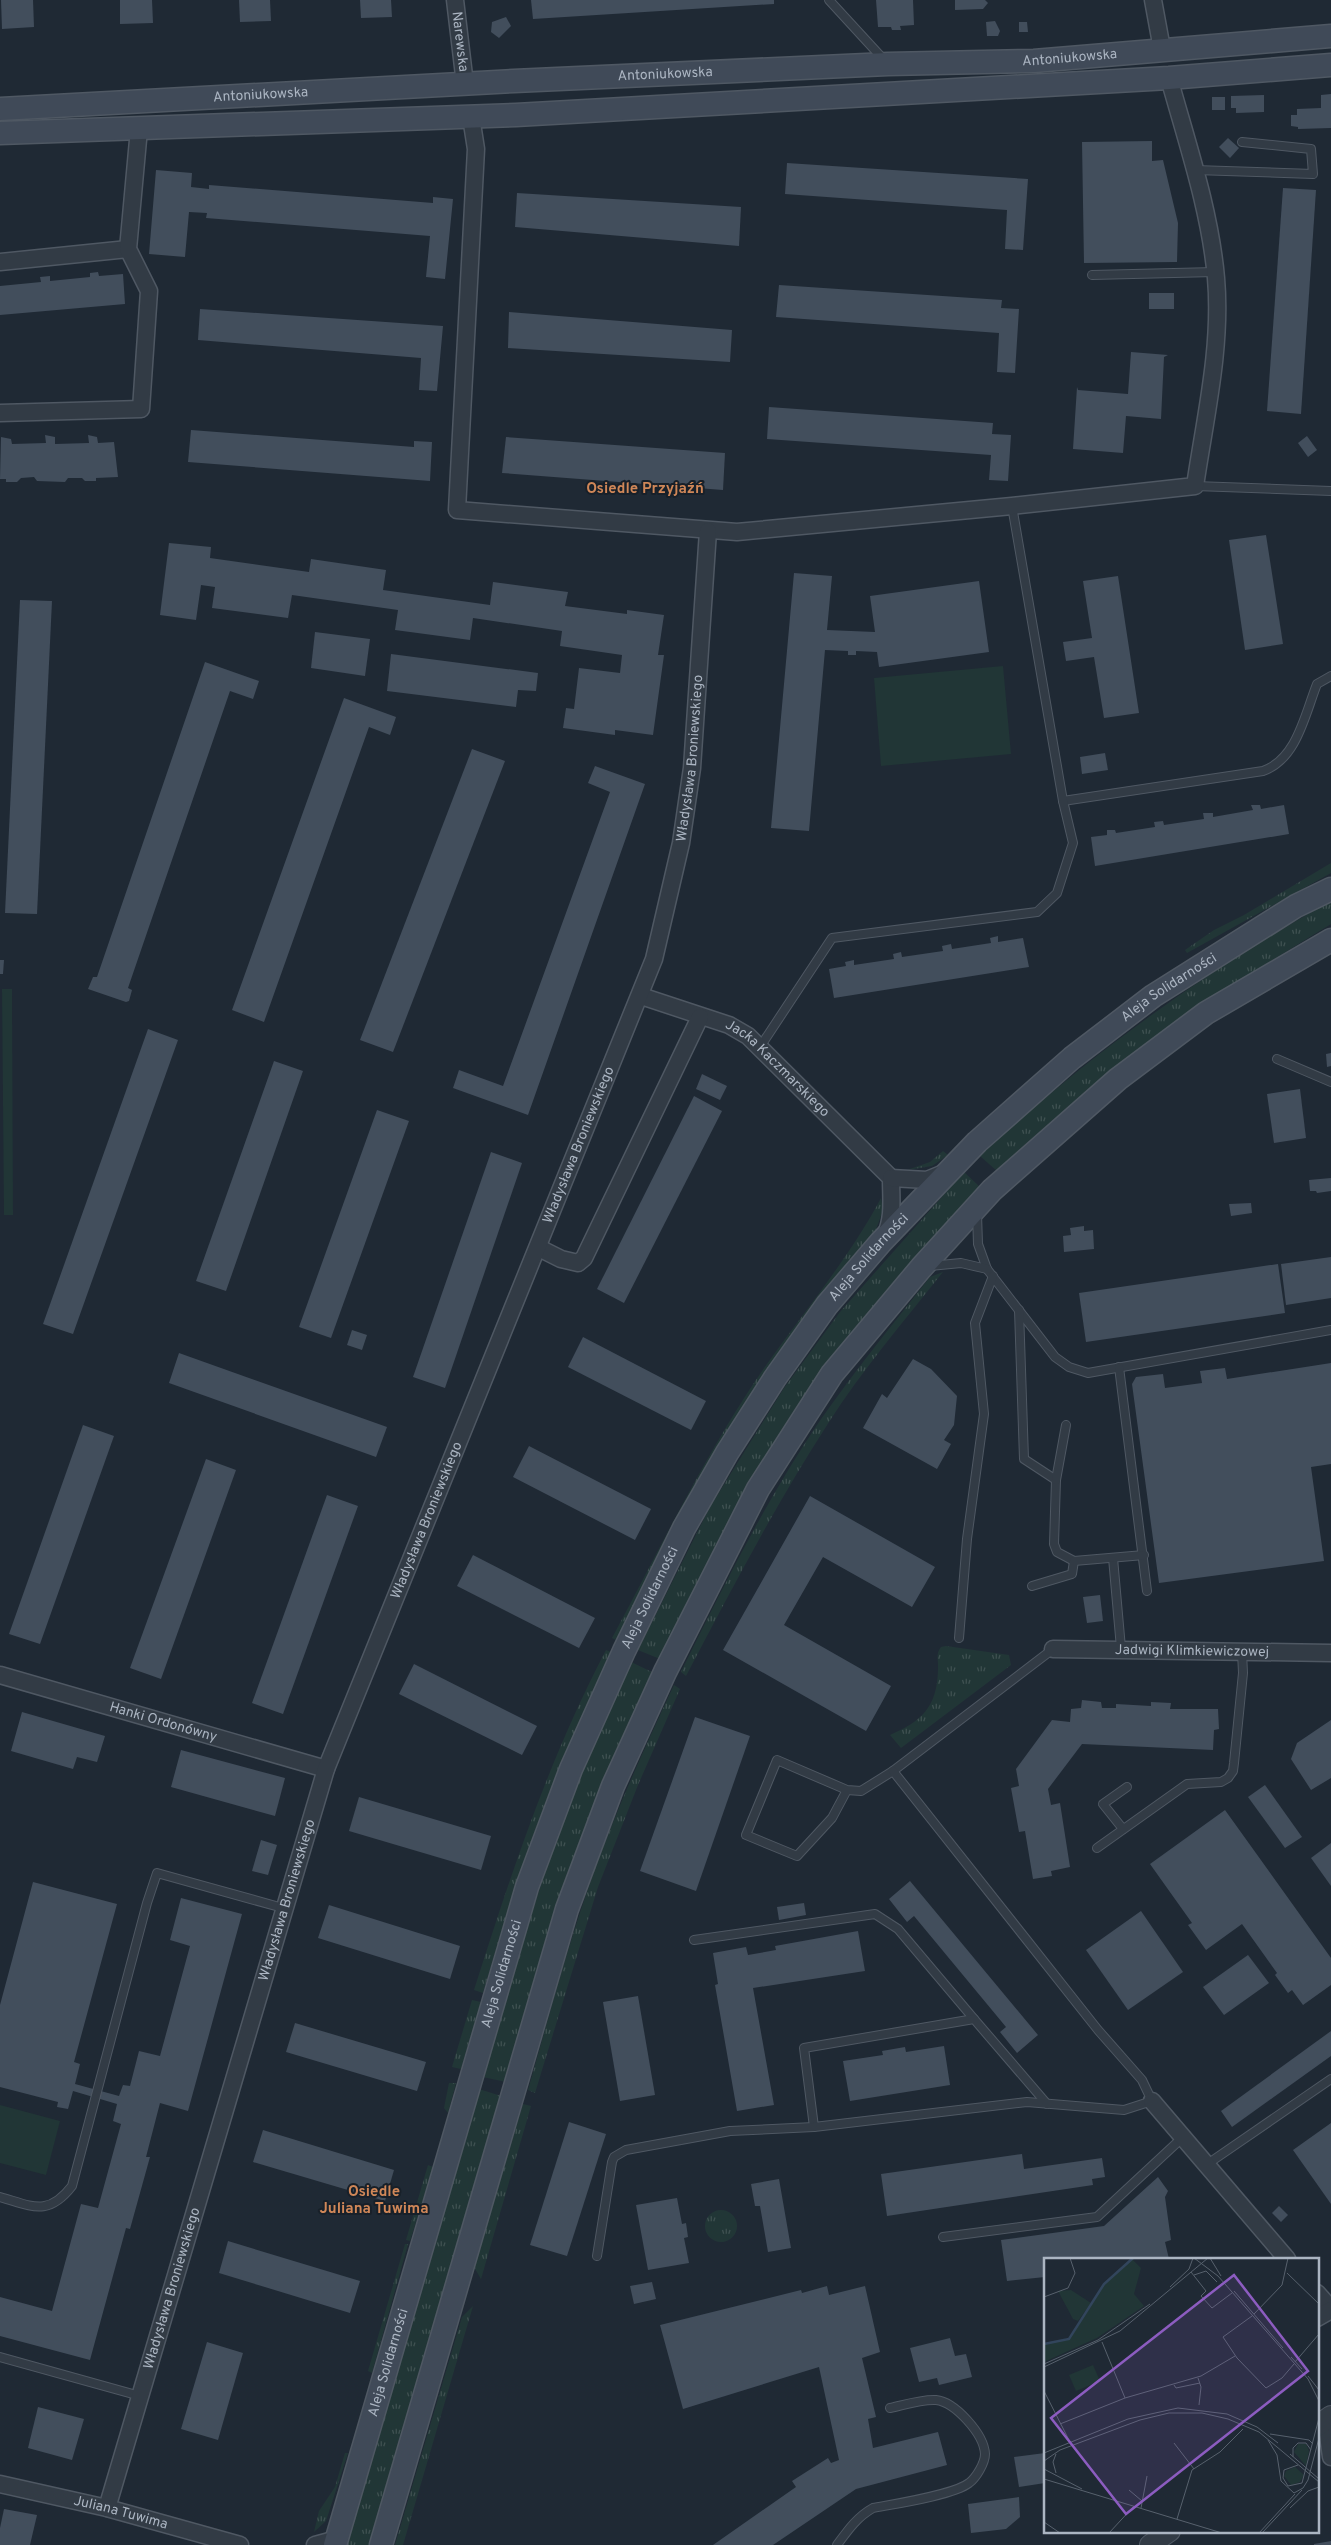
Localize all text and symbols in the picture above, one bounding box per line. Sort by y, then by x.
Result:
street label: Narewska [448,11,472,73]
street label: Antoniukowska [1022,46,1118,70]
street label: Antoniukowska [617,63,713,85]
street label: Antoniukowska [213,84,309,106]
district label: Osiedle Przyjaźń [586,480,704,499]
street label: Władysława Broniewskiego [673,674,707,843]
street label: Aleja Solidarności [1118,949,1220,1026]
street label: Jacka Kaczmarskiego [722,1016,833,1121]
street label: Władysława Broniewskiego [539,1064,618,1226]
street label: Aleja Solidarności [825,1210,912,1305]
street label: Władysława Broniewskiego [387,1439,466,1601]
street label: Aleja Solidarności [618,1544,682,1652]
street label: Jadwigi Klimkiewiczowej [1115,1641,1269,1661]
street label: Hanki Ordonówny [108,1699,219,1746]
street label: Władysława Broniewskiego [255,1817,319,1983]
street label: Aleja Solidarności [478,1918,525,2030]
district label: Osiedle Juliana Tuwima [319,2183,429,2219]
street label: Władysława Broniewskiego [140,2205,204,2371]
inset map [1044,2258,1318,2532]
street label: Aleja Solidarności [364,2307,412,2419]
street label: Juliana Tuwima [72,2492,170,2533]

